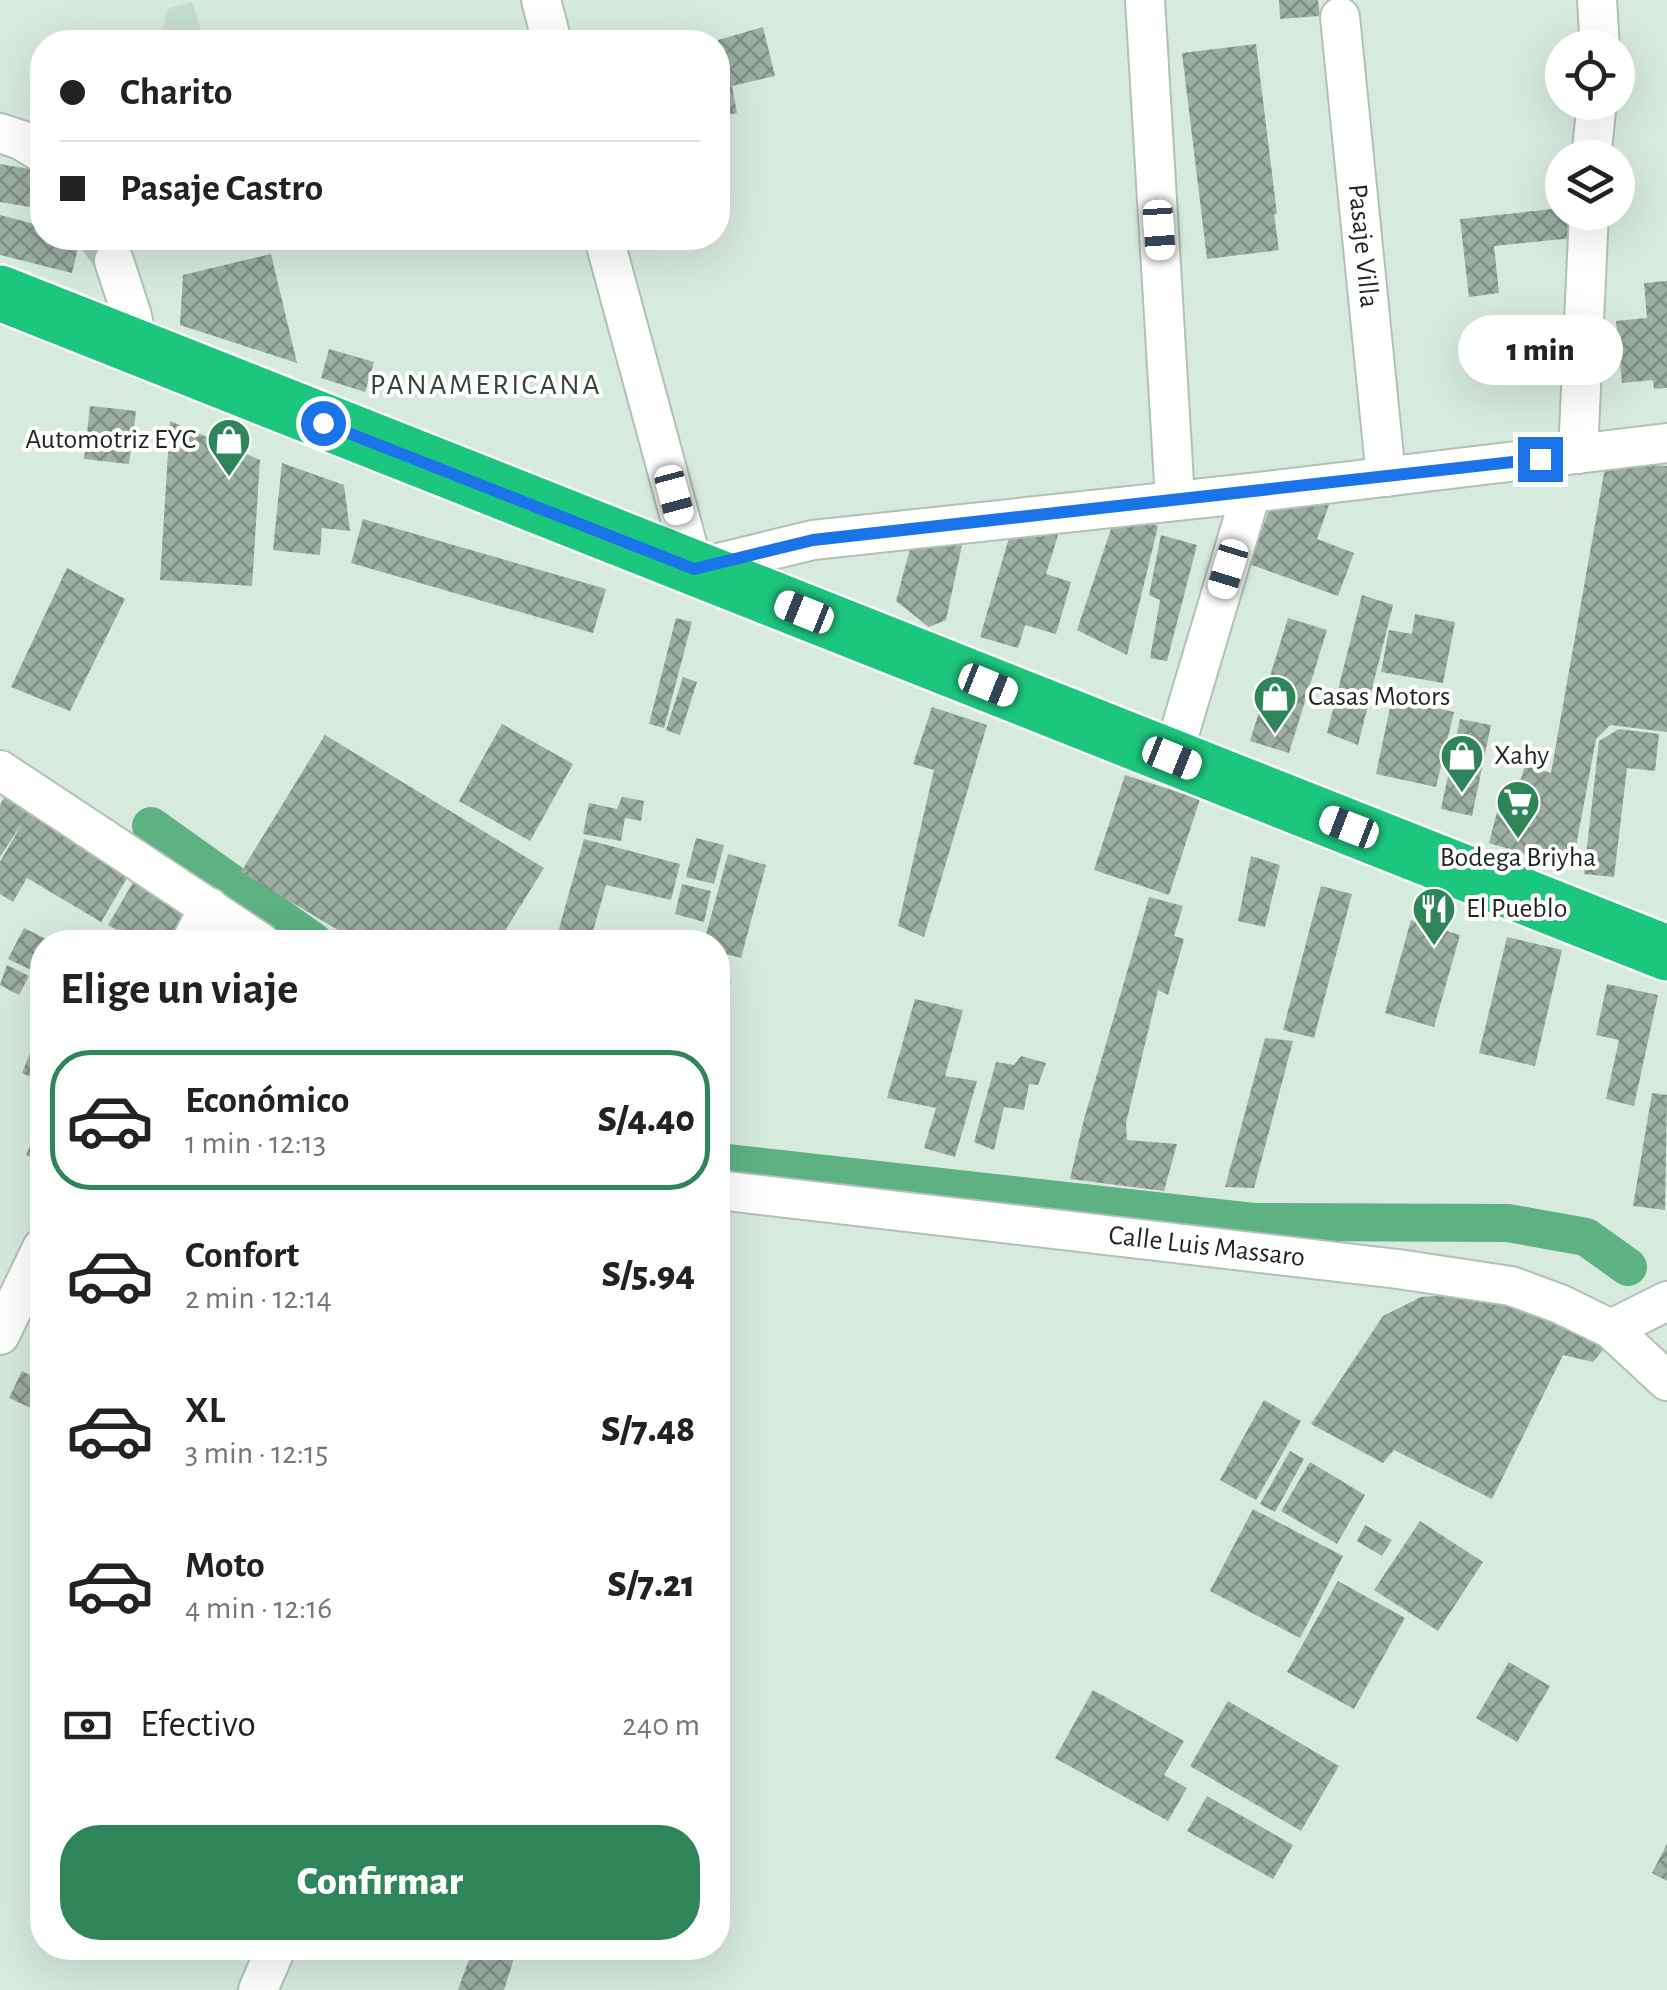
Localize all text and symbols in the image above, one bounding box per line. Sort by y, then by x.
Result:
map controls [1545,30,1635,230]
button: locate [1545,30,1635,120]
text: Charito [120,74,233,112]
button: layers [1545,140,1635,230]
text: Pasaje Castro [120,170,323,208]
street label: Pasaje Villa [1343,183,1383,309]
car [1142,199,1176,261]
callout: 1 min [1458,314,1622,384]
text: 1 min [1506,334,1575,366]
district label: PANAMERICANA [370,370,602,400]
route start [301,401,346,446]
shop icon: Automotriz EYC [206,417,252,478]
place label: Automotriz EYC [25,426,196,454]
route end [1518,437,1563,482]
car [652,462,696,528]
car [1205,536,1251,602]
car [771,587,837,637]
car [955,660,1021,710]
shop icon: Casas Motors [1252,674,1298,735]
place label: Casas Motors [1308,683,1450,711]
car [1139,733,1205,783]
shop icon: Xahy [1439,733,1485,794]
place label: Xahy [1494,742,1549,770]
supermarket icon: Bodega Briyha [1495,779,1541,840]
car [1316,802,1382,852]
place label: Bodega Briyha [1440,844,1596,872]
restaurant icon: El Pueblo [1411,886,1457,947]
place label: El Pueblo [1466,895,1567,923]
text: Elige un viaje [60,967,299,1012]
icon: car [65,1075,155,1165]
text: Económico [185,1082,349,1120]
text: S/4.40 [597,1101,695,1139]
text: 1 min · 12:13 [185,1127,326,1159]
street label: Calle Luis Massaro [1107,1221,1306,1272]
icon: car [65,1230,155,1320]
text: Confort [185,1237,299,1275]
text: S/5.94 [601,1256,695,1294]
text: 2 min · 12:14 [185,1282,332,1314]
icon: car [65,1385,155,1475]
text: XL [185,1392,225,1430]
text: S/7.48 [601,1411,695,1449]
text: 3 min · 12:15 [185,1437,329,1469]
icon: car [65,1540,155,1630]
text: Moto [185,1547,265,1585]
text: S/7.21 [607,1566,695,1604]
text: 4 min · 12:16 [185,1592,332,1624]
icon: cash [60,1698,115,1753]
text: Efectivo [140,1706,256,1744]
text: 240 m [622,1709,700,1741]
button: Confirmar [60,1825,700,1940]

